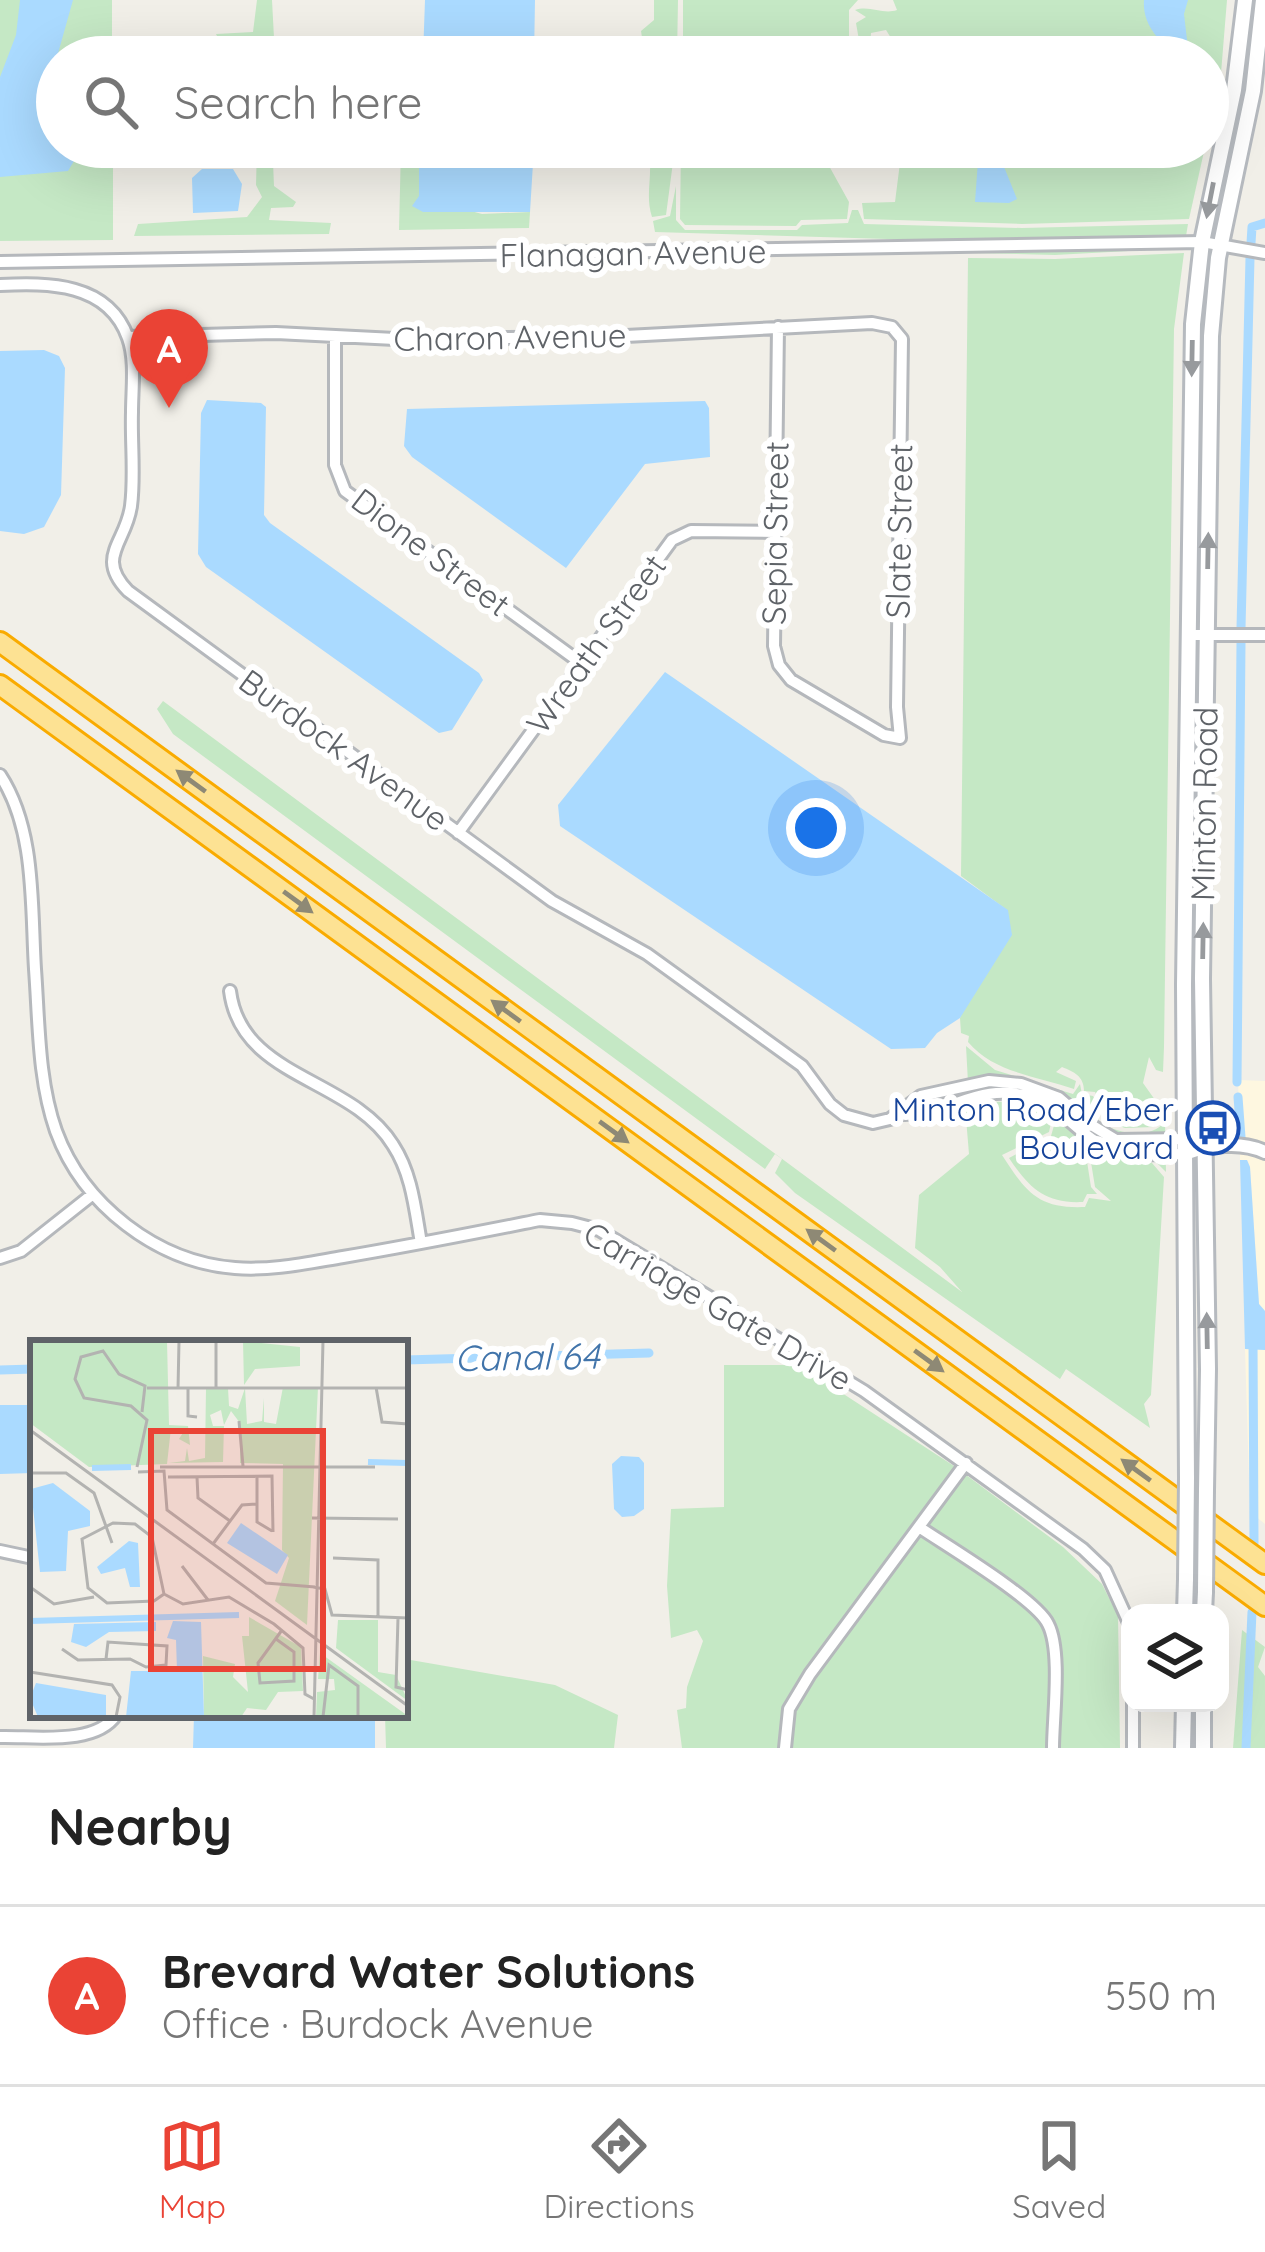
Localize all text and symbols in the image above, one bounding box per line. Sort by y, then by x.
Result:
search box [36,36,1229,168]
icon: search [78,69,144,135]
text: Search here [174,74,422,130]
one-way arrow [1200,181,1219,219]
street label: Flanagan Avenue [499,230,767,275]
pin: A [130,309,208,408]
street label: Charon Avenue [393,314,627,359]
one-way arrow [1183,340,1202,378]
street label: Sepia Street [752,441,797,625]
street label: Slate Street [876,443,921,619]
street label: Dione Street [344,479,519,624]
one-way arrow [1198,531,1217,569]
street label: Wreath Street [517,546,674,741]
street label: Burdock Avenue [232,660,457,839]
street label: Minton Road [1181,706,1226,902]
one-way arrow [175,770,207,794]
your location [786,798,846,858]
one-way arrow [282,890,314,913]
one-way arrow [1193,921,1212,959]
one-way arrow [490,999,522,1023]
place label: Minton Road/Eber Boulevard [892,1088,1174,1167]
bus stop icon: Minton Road/Eber Boulevard [1185,1100,1241,1156]
one-way arrow [598,1119,629,1143]
street label: Carriage Gate Drive [577,1212,860,1399]
one-way arrow [805,1229,837,1253]
one-way arrow [1197,1311,1216,1349]
water label: Canal 64 [454,1333,602,1380]
inset map [30,1340,408,1718]
one-way arrow [913,1349,945,1373]
one-way arrow [1121,1459,1152,1483]
map controls [1121,1604,1229,1712]
button: layers [1121,1604,1229,1712]
text: Nearby [48,1794,232,1858]
text: Brevard Water Solutions [162,1943,695,1999]
text: A [75,1971,99,2020]
text: 550 m [1105,1971,1217,2020]
text: Office · Burdock Avenue [162,1999,593,2048]
tab: Map [159,2113,226,2226]
tab: Directions [543,2113,695,2226]
tab: Saved [1012,2113,1106,2226]

